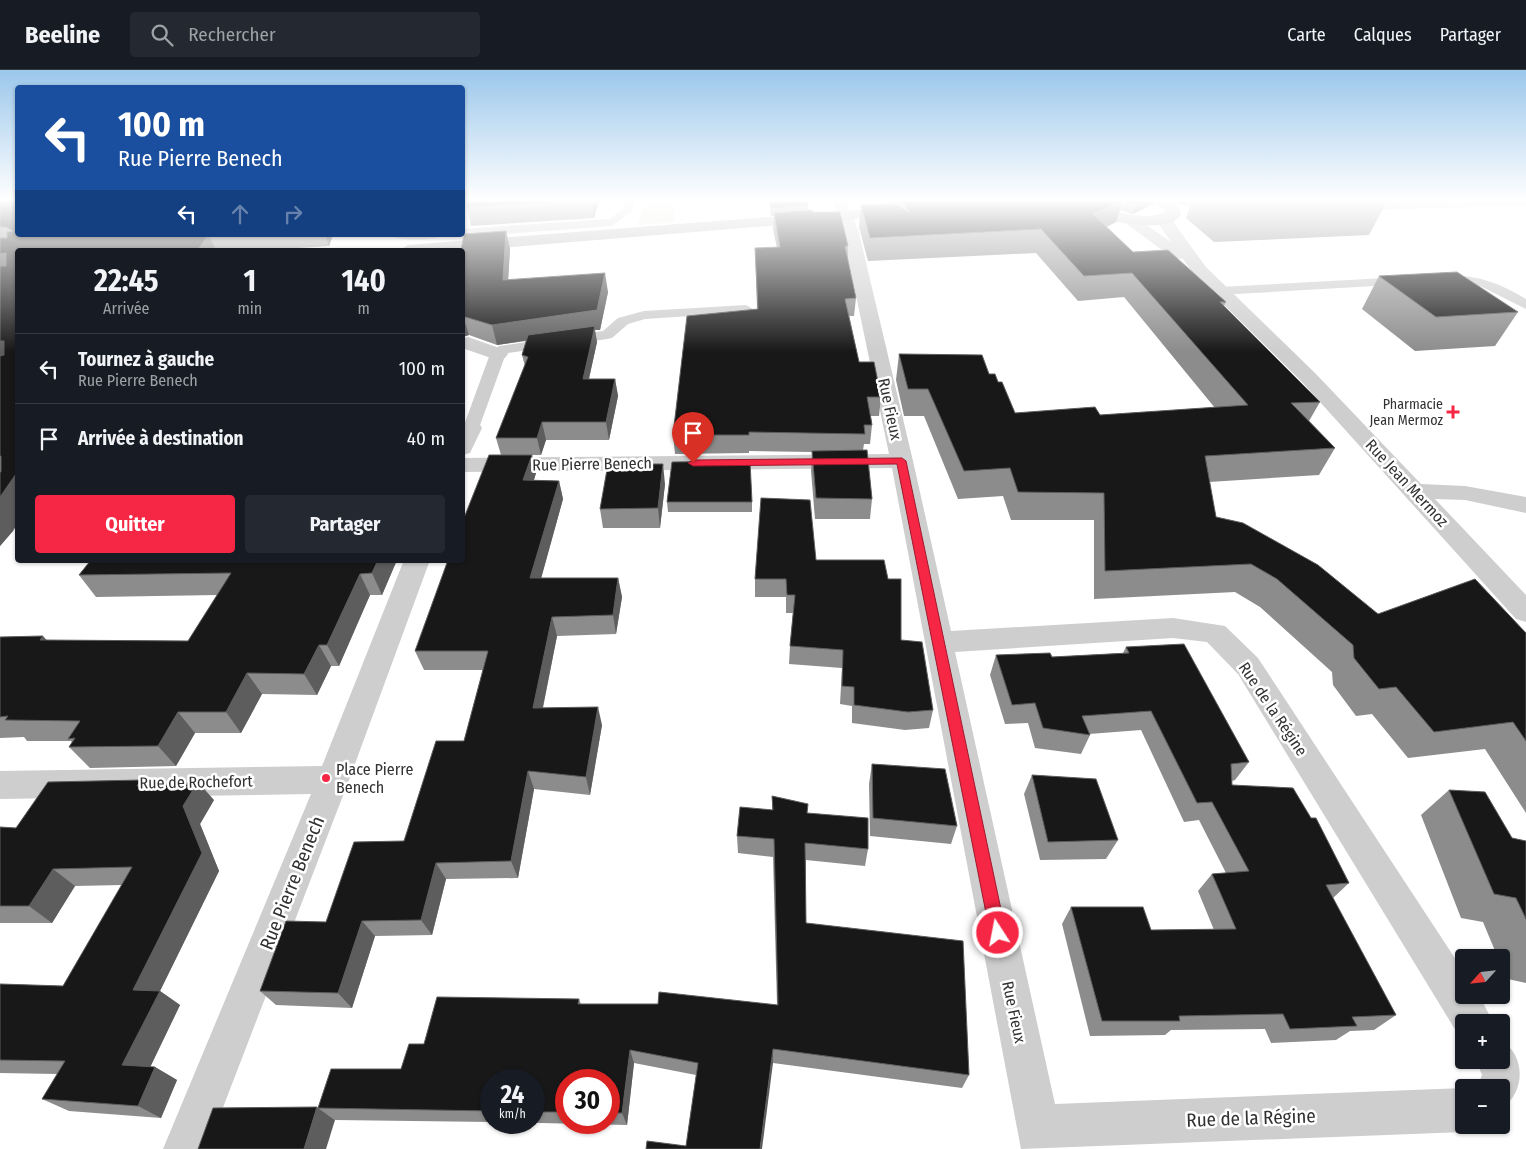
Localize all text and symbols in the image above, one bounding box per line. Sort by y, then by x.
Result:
search box [130,12,480,57]
text: Beeline [25,21,100,49]
icon: search [148,21,176,49]
text: Rechercher [188,23,276,46]
text: Carte [1287,24,1326,46]
text: Calques [1354,24,1412,46]
text: Partager [1440,24,1501,46]
text: 100 m [118,103,205,145]
icon: left [35,105,100,170]
text: Rue Pierre Benech [118,145,283,172]
icon: left [173,200,201,228]
icon: ahead [226,200,254,228]
icon: right [279,200,307,228]
text: 22:45 [94,263,158,299]
text: 1 [244,263,256,299]
text: 140 [341,263,386,299]
text: Arrivée [103,299,150,318]
text: min [238,299,262,318]
text: m [357,299,370,318]
text: Tournez à gauche [78,348,214,371]
icon: left [35,355,63,383]
text: 100 m [399,357,445,380]
text: Rue Pierre Benech [78,371,198,390]
street label: Rue Fieux [874,376,906,442]
place label: Pharmacie Jean Mermoz [1370,396,1443,429]
marker: Pharmacie Jean Mermoz [1447,406,1459,418]
pin [672,412,714,463]
icon: arrive [679,419,707,447]
icon: arrive [35,425,63,453]
text: Arrivée à destination [78,427,244,450]
text: 40 m [407,427,445,450]
street label: Rue Jean Mermoz [1362,435,1452,531]
street label: Rue Pierre Benech [532,453,652,475]
button: Quitter [35,495,235,553]
button: Partager [245,495,445,553]
street label: Rue de la Régine [1235,658,1311,760]
place label: Place Pierre Benech [336,760,413,797]
street label: Rue de Rochefort [139,772,253,792]
marker: Place Pierre Benech [320,772,332,784]
street label: Rue Pierre Benech [255,813,329,953]
position arrow [971,906,1023,958]
north arrow [1455,949,1510,1004]
map controls [1455,949,1510,1134]
street label: Rue Fieux [998,979,1030,1045]
button: + [1455,1014,1510,1069]
speed limit sign: 30 [555,1069,620,1134]
button: − [1455,1079,1510,1134]
text: 24 [501,1080,524,1110]
street label: Rue de la Régine [1186,1104,1316,1132]
text: km/h [499,1107,526,1121]

